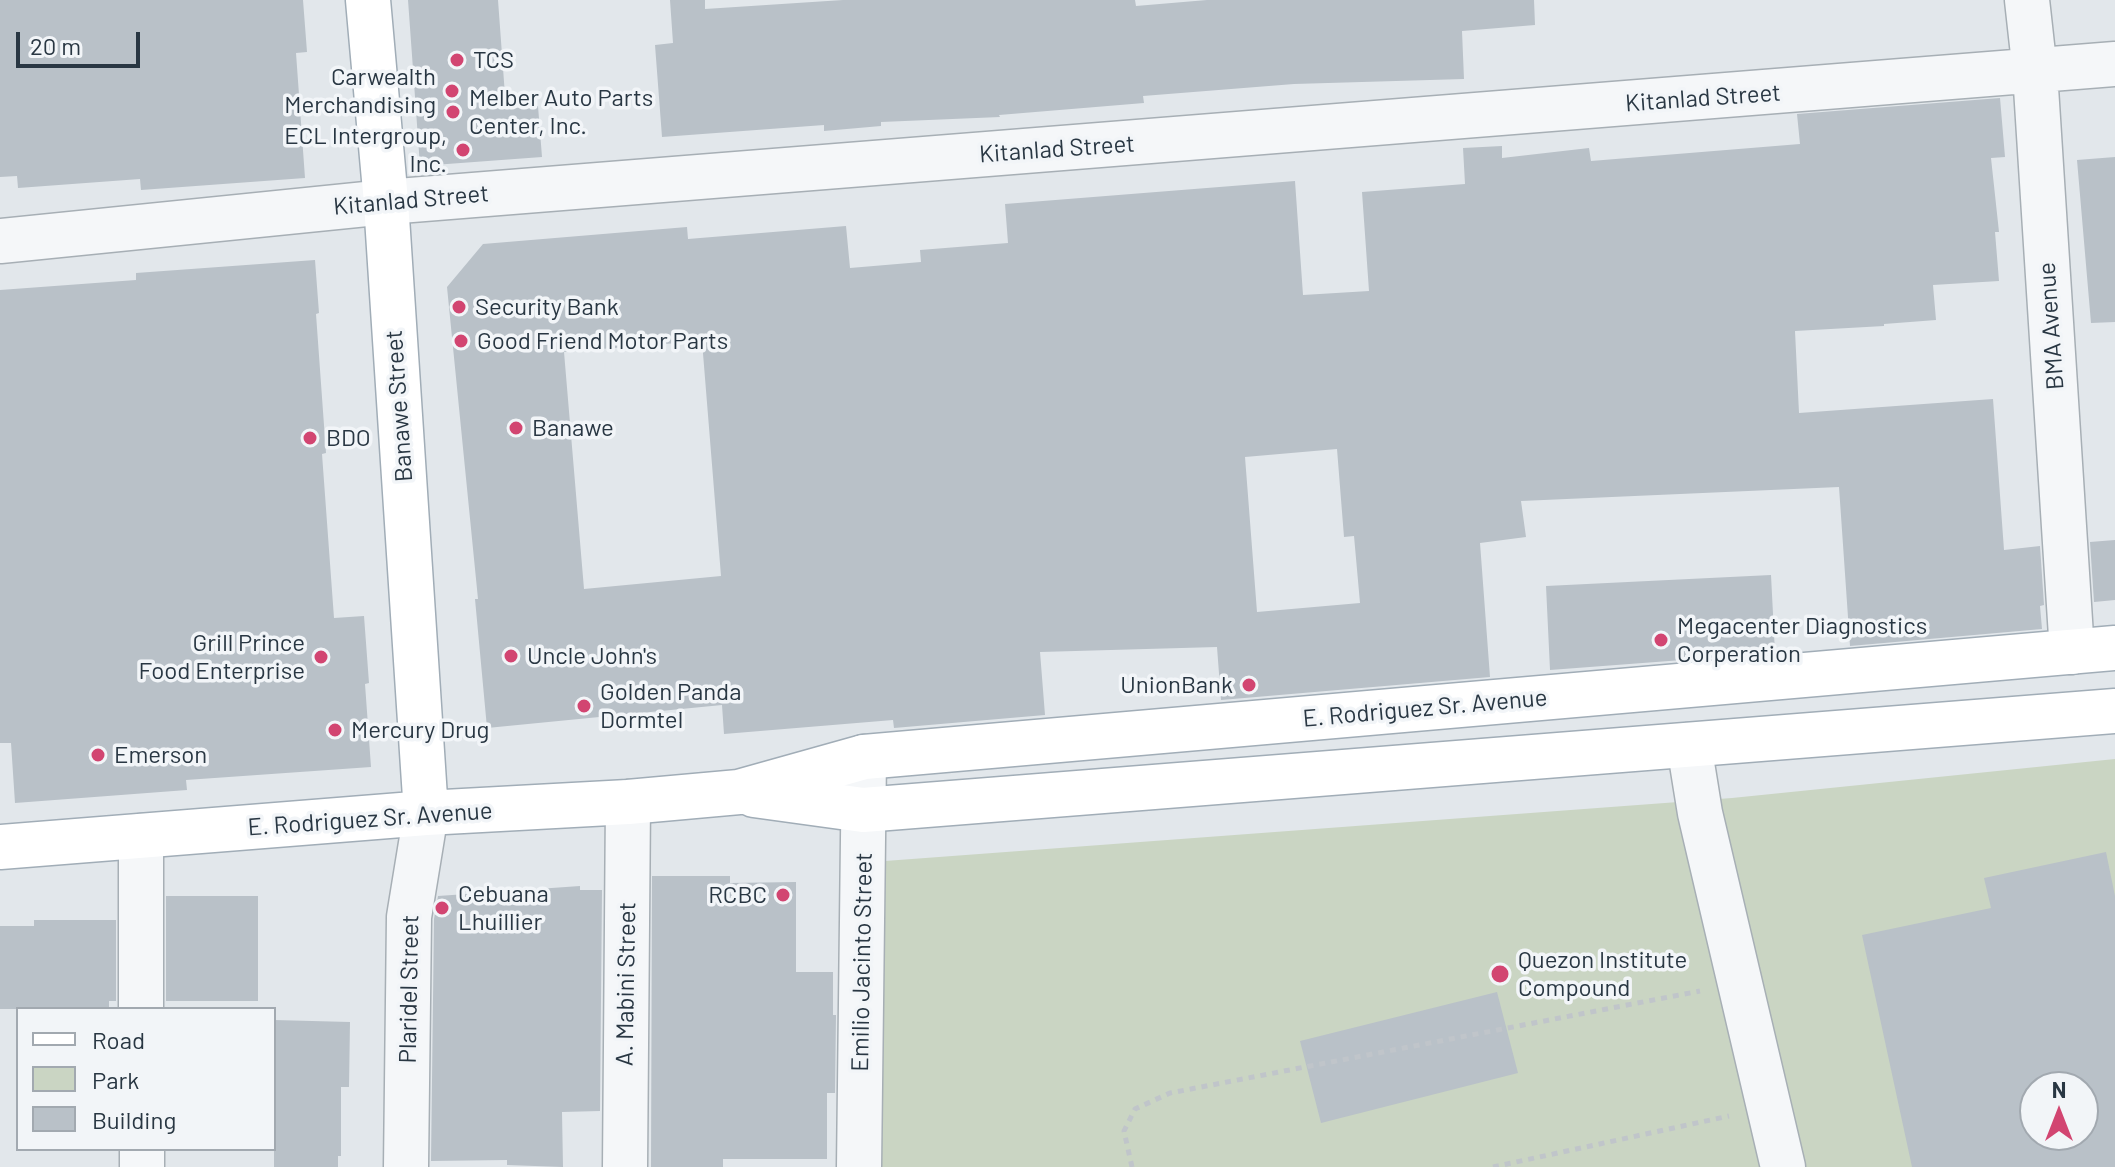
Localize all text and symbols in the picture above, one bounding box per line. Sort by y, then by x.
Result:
scale bar [20,16,144,66]
text: 20 m [30,31,81,60]
place label: TCS [473,46,514,74]
marker: TCS [448,51,466,69]
place label: Carwealth Merchandising [284,63,436,119]
street label: Kitanlad Street [1624,78,1782,118]
marker: Carwealth Merchandising [443,82,461,100]
place label: Melber Auto Parts Center, Inc. [469,84,653,140]
marker: Melber Auto Parts Center, Inc. [444,103,462,121]
place label: ECL Intergroup, Inc. [284,122,447,178]
street label: Kitanlad Street [978,129,1136,169]
marker: ECL Intergroup, Inc. [454,141,472,159]
street label: Kitanlad Street [332,179,490,221]
street label: BMA Avenue [2032,261,2070,391]
place label: Security Bank [475,293,619,321]
marker: Security Bank [450,298,468,316]
place label: Good Friend Motor Parts [477,327,728,355]
street label: Banawe Street [379,329,419,483]
marker: Good Friend Motor Parts [452,332,470,350]
place label: Banawe [532,414,614,442]
marker: Banawe [507,419,525,437]
place label: BDO [326,424,371,452]
marker: BDO [301,429,319,447]
place label: Megacenter Diagnostics Corperation [1677,612,1927,668]
place label: Grill Prince Food Enterprise [138,629,305,685]
marker: Megacenter Diagnostics Corperation [1652,631,1670,649]
place label: Uncle John's [527,642,657,670]
marker: Uncle John's [502,647,520,665]
marker: Grill Prince Food Enterprise [312,648,330,666]
place label: UnionBank [1120,671,1233,699]
marker: UnionBank [1240,676,1258,694]
place label: Golden Panda Dormtel [600,678,741,734]
street label: E. Rodriguez Sr. Avenue [1302,683,1548,733]
marker: Golden Panda Dormtel [575,697,593,715]
place label: Mercury Drug [351,716,489,744]
marker: Mercury Drug [326,721,344,739]
place label: Emerson [114,741,207,769]
marker: Emerson [89,746,107,764]
street label: E. Rodriguez Sr. Avenue [247,796,493,842]
street label: Emilio Jacinto Street [846,852,878,1072]
place label: Cebuana Lhuillier [458,880,549,936]
place label: RCBC [708,881,767,909]
marker: RCBC [774,886,792,904]
marker: Cebuana Lhuillier [433,899,451,917]
street label: A. Mabini Street [610,902,642,1066]
street label: Plaridel Street [393,914,425,1064]
place label: Quezon Institute Compound [1518,946,1687,1002]
marker: Quezon Institute Compound [1489,963,1511,985]
legend [16,1007,276,1151]
text: Road [92,1025,145,1054]
text: Park [92,1065,139,1094]
north arrow [2019,1071,2099,1151]
text: N [2052,1076,2066,1102]
text: Building [92,1105,176,1134]

